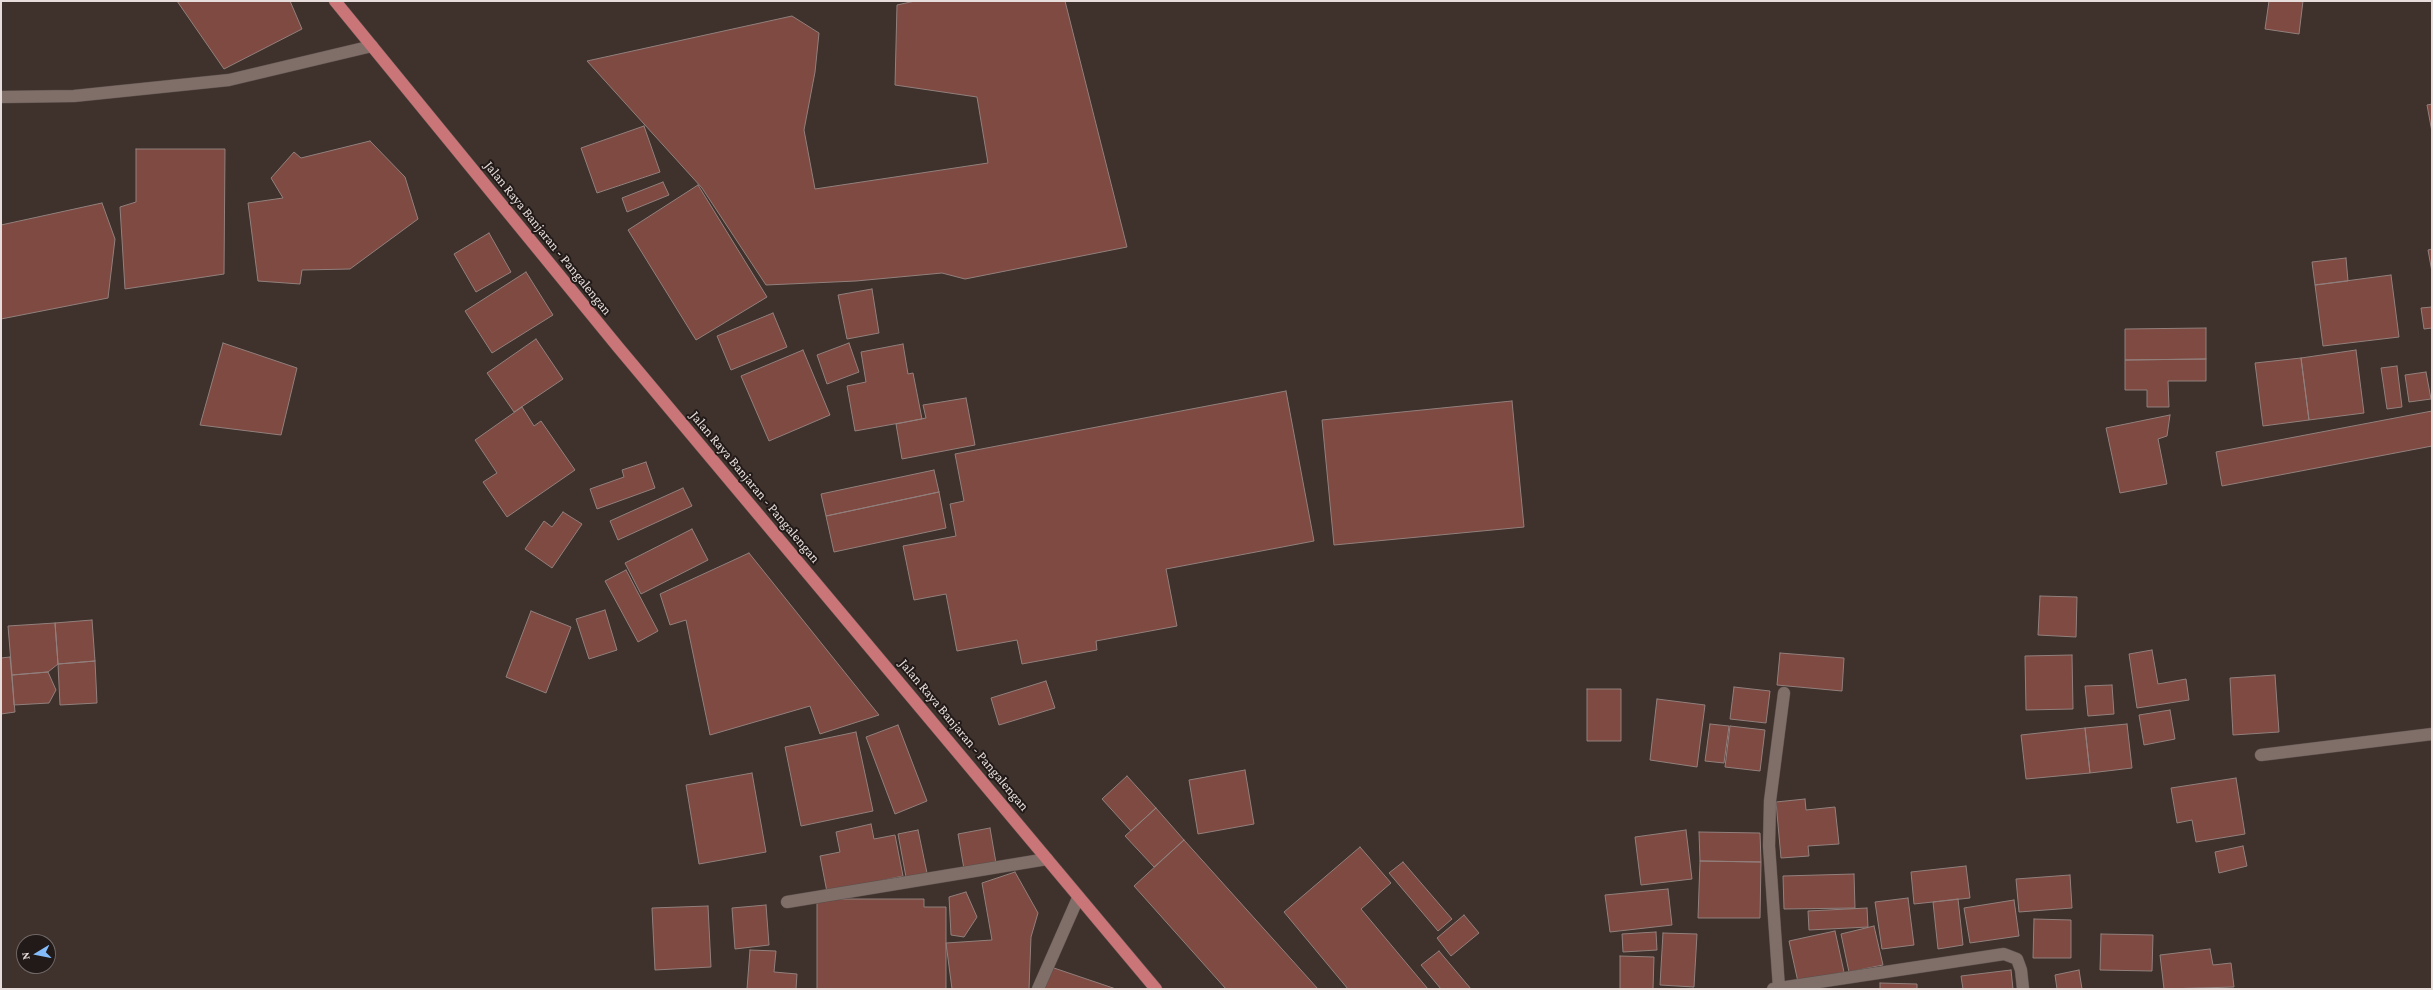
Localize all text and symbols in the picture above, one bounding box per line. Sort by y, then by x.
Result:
street label: Jalan Raya Banjaran - Pangalengan [481,158,615,318]
street label: Jalan Raya Banjaran - Pangalengan [686,408,824,566]
street label: Jalan Raya Banjaran - Pangalengan [895,656,1033,814]
north arrow [16,934,56,974]
text: N [19,951,32,961]

